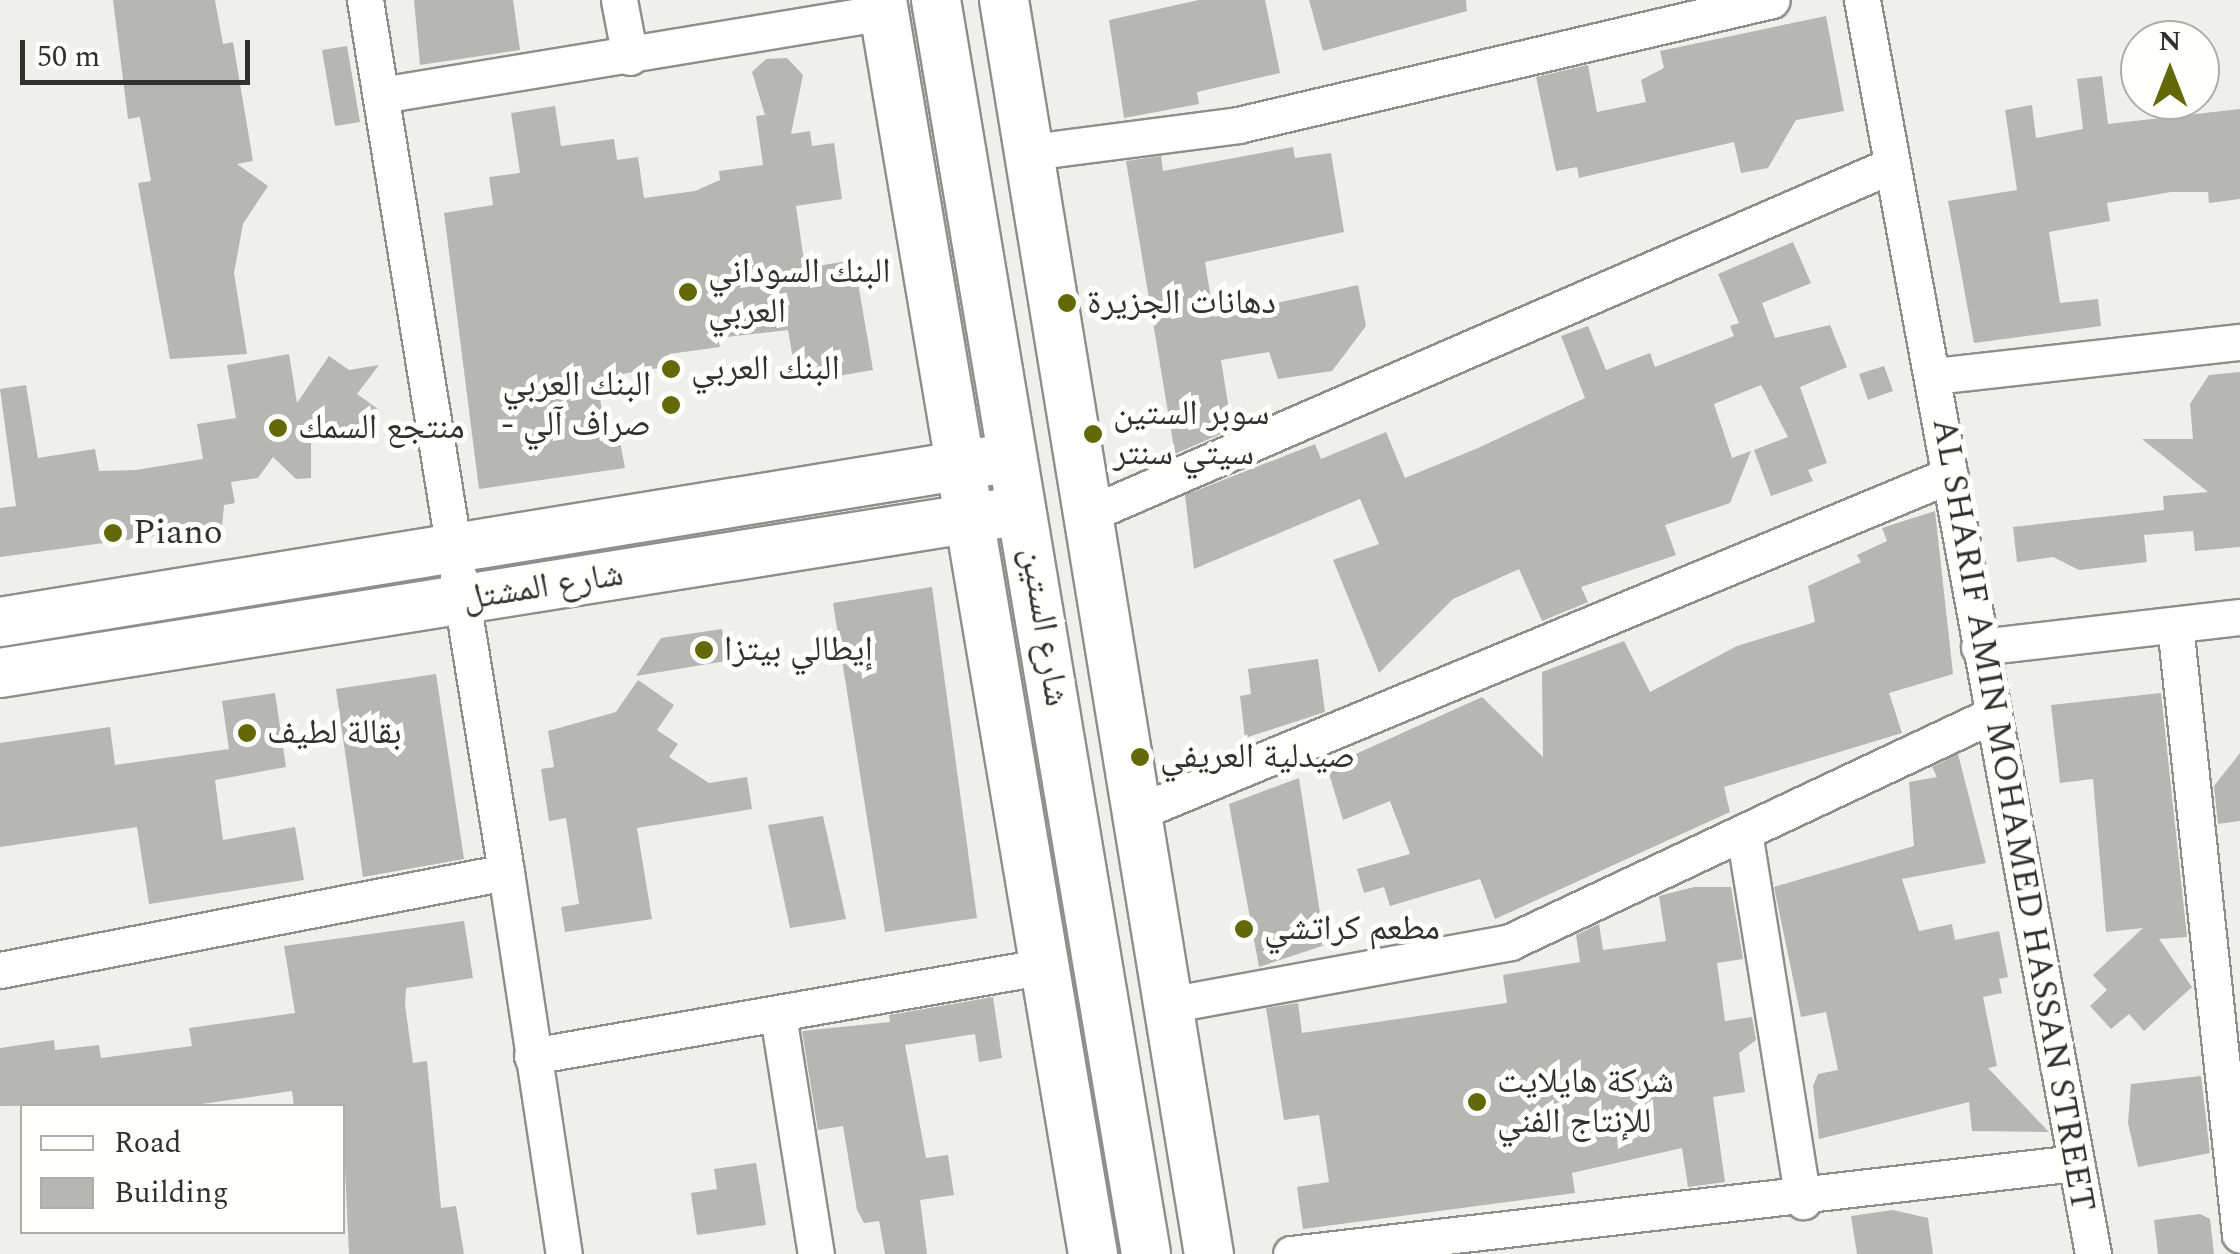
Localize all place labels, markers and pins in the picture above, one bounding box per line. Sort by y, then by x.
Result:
place label: البنك السوداني العربي [708,251,891,333]
marker: البنك السوداني العربي [677,281,699,303]
place label: دهانات الجزيرة [1087,282,1276,324]
marker: دهانات الجزيرة [1056,292,1078,314]
place label: البنك العربي [691,348,840,390]
marker: البنك العربي [660,358,682,380]
place label: البنك العربي - صراف آلي [501,364,651,446]
place label: سوبر الستين سيتي سنتر [1113,393,1270,475]
marker: البنك العربي - صراف آلي [660,394,682,416]
place label: منتجع السمك [298,407,465,449]
marker: منتجع السمك [267,417,289,439]
marker: سوبر الستين سيتي سنتر [1082,423,1104,445]
place label: Piano [133,512,223,554]
marker: Piano [102,522,124,544]
place label: إيطالي بيتزا [724,629,873,671]
marker: إيطالي بيتزا [693,639,715,661]
place label: بقالة لطيف [267,712,402,754]
marker: بقالة لطيف [236,722,258,744]
place label: صيدلية العريفي [1160,736,1355,778]
marker: صيدلية العريفي [1129,746,1151,768]
place label: مطعم كراتشي [1264,908,1440,950]
marker: مطعم كراتشي [1233,918,1255,940]
place label: شركة هايلايت للإنتاج الفني [1497,1061,1674,1143]
marker: شركة هايلايت للإنتاج الفني [1466,1091,1488,1113]

